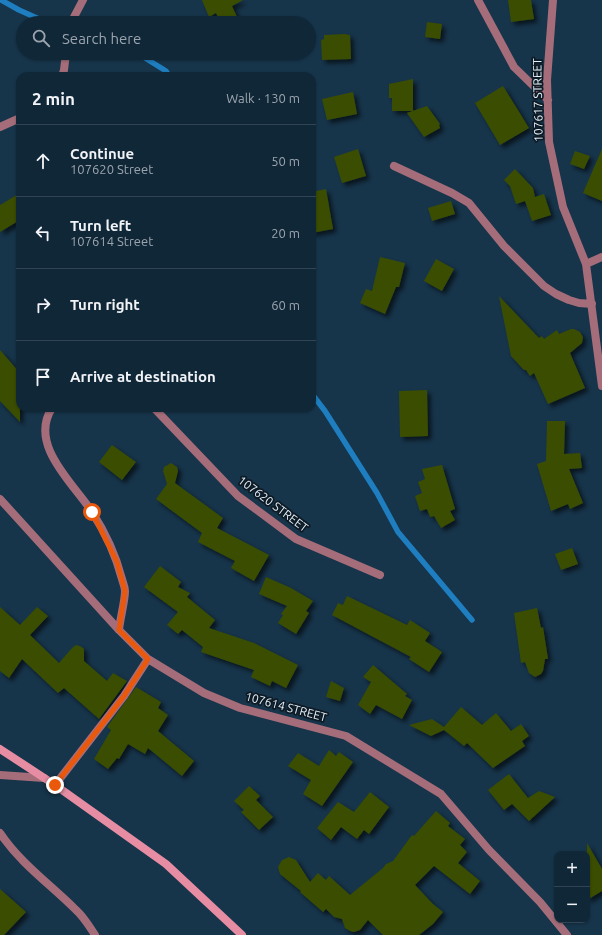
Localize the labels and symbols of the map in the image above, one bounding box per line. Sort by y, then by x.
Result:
street label: 107617 STREET [530,58,545,142]
street label: 107620 STREET [236,473,311,534]
route start [83,503,101,521]
street label: 107614 STREET [244,689,329,724]
route end [46,776,64,794]

